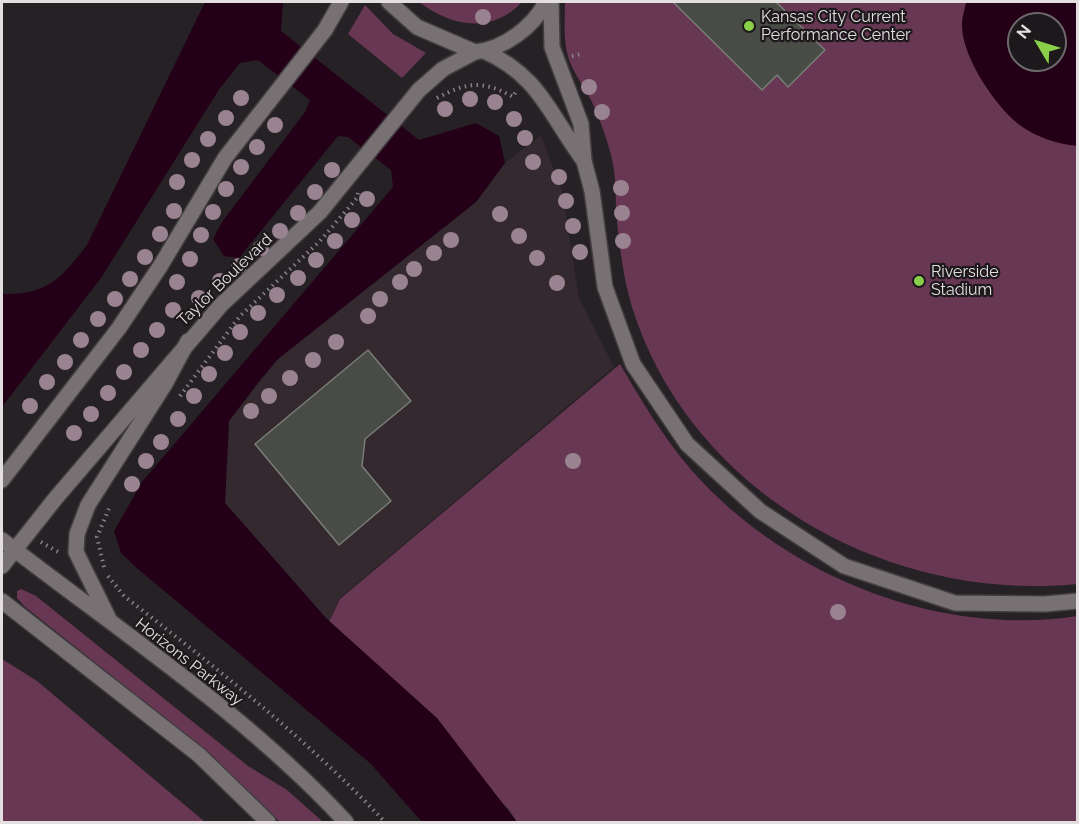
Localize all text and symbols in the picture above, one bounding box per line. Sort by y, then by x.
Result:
place label: Kansas City Current Performance Center [761,7,911,45]
north arrow [1007,12,1067,72]
marker: Kansas City Current Performance Center [742,19,756,33]
text: N [1013,21,1035,43]
street label: Taylor Boulevard [174,230,276,330]
place label: Riverside Stadium [931,262,999,300]
marker: Riverside Stadium [912,274,926,288]
street label: Horizons Parkway [131,614,247,710]

